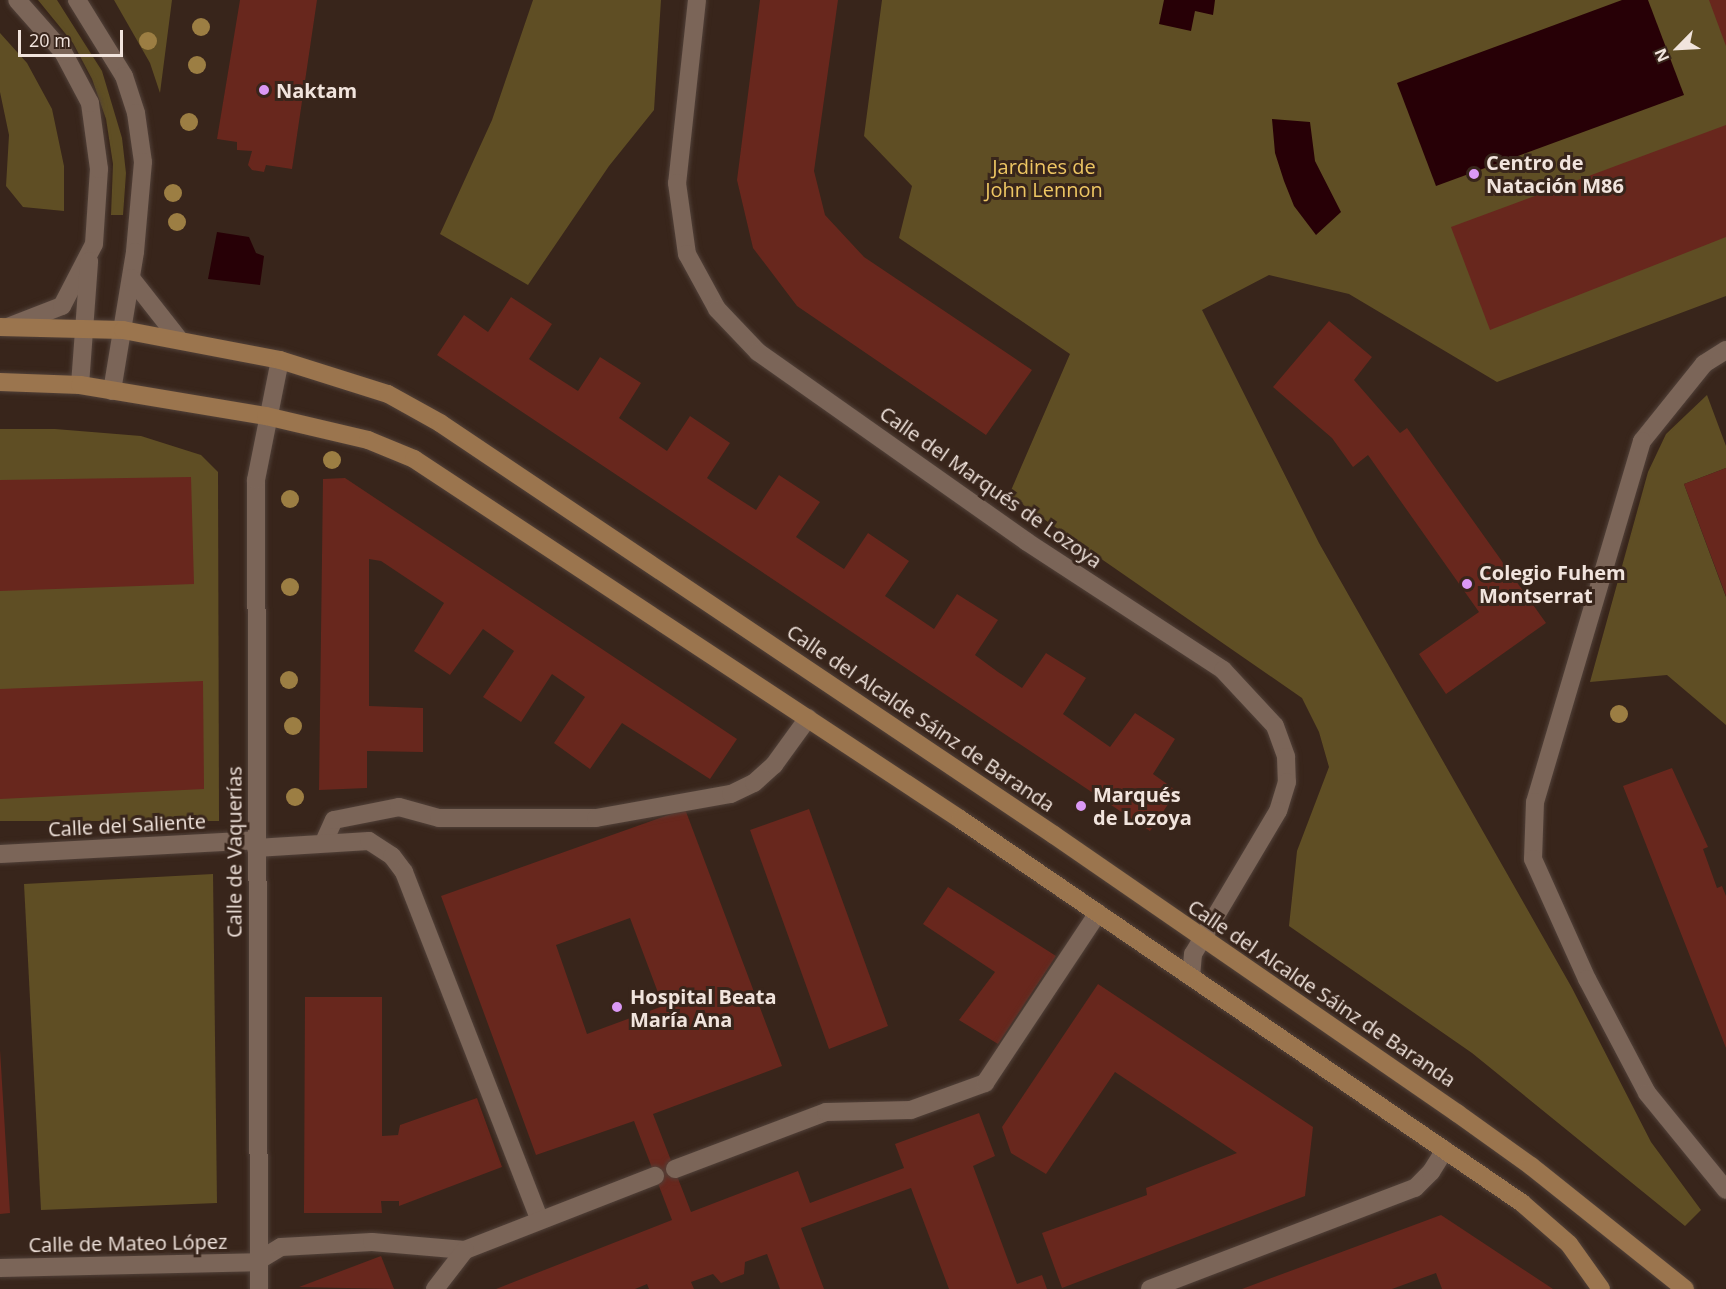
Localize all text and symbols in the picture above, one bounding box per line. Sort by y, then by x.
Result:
scale bar [21,18,126,56]
north arrow [1648,18,1708,78]
text: 20 m [29,28,71,52]
text: N [1649,45,1674,66]
place label: Naktam [276,78,357,102]
marker: Naktam [257,83,271,97]
place label: Centro de Natación M86 [1486,150,1624,197]
park label: Jardines de John Lennon [985,154,1103,201]
marker: Centro de Natación M86 [1467,167,1481,181]
street label: Calle del Marqués de Lozoya [875,401,1107,573]
place label: Colegio Fuhem Montserrat [1479,560,1626,607]
marker: Colegio Fuhem Montserrat [1460,577,1474,591]
street label: Calle del Alcalde Sáinz de Baranda [783,619,1059,817]
street label: Calle de Vaquerías [222,766,246,938]
place label: Marqués de Lozoya [1093,783,1192,830]
marker: Marqués de Lozoya [1074,799,1088,813]
street label: Calle del Saliente [47,809,207,841]
street label: Calle del Alcalde Sáinz de Baranda [1184,894,1460,1092]
place label: Hospital Beata María Ana [630,984,777,1031]
marker: Hospital Beata María Ana [608,998,626,1016]
street label: Calle de Mateo López [28,1229,228,1257]

